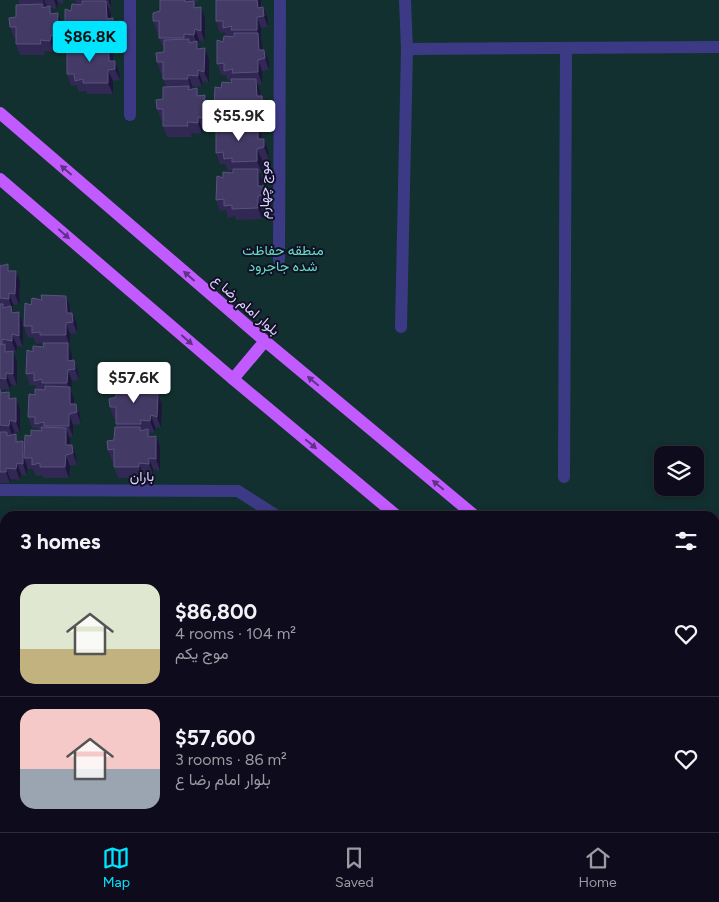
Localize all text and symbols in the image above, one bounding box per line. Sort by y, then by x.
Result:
pin: $86.8K [49,20,131,63]
text: $86.8K [64,27,116,46]
pin: $55.9K [198,100,280,142]
text: $55.9K [213,106,265,125]
street label: موج چهارم [256,161,275,219]
one-way arrow [59,164,72,175]
one-way arrow [57,228,70,239]
park label: منطقه حفاظت شده جاجرود [242,242,324,275]
one-way arrow [183,270,196,281]
street label: بلوار امام رضا ع [207,272,283,341]
one-way arrow [180,334,193,345]
pin: $57.6K [93,362,175,404]
text: $57.6K [109,368,159,387]
one-way arrow [307,375,320,386]
one-way arrow [304,439,317,450]
map controls [654,446,704,496]
button: layers [654,446,704,496]
street label: باران [130,468,154,485]
one-way arrow [432,479,444,491]
icon: filters [672,527,700,555]
text: 3 homes [20,529,101,554]
text: $86,800 [175,599,257,624]
icon: home [60,604,120,664]
icon: heart [672,620,700,648]
text: 4 rooms · 104 m² [175,624,296,643]
text: موج یکم [175,644,229,663]
text: $57,600 [175,725,255,750]
icon: home [60,729,120,789]
icon: heart [672,745,700,773]
text: 3 rooms · 86 m² [175,750,287,769]
text: بلوار امام رضا ع [175,770,271,789]
tab: Map [102,844,130,891]
tab: Saved [335,844,374,891]
tab: Home [578,844,617,891]

